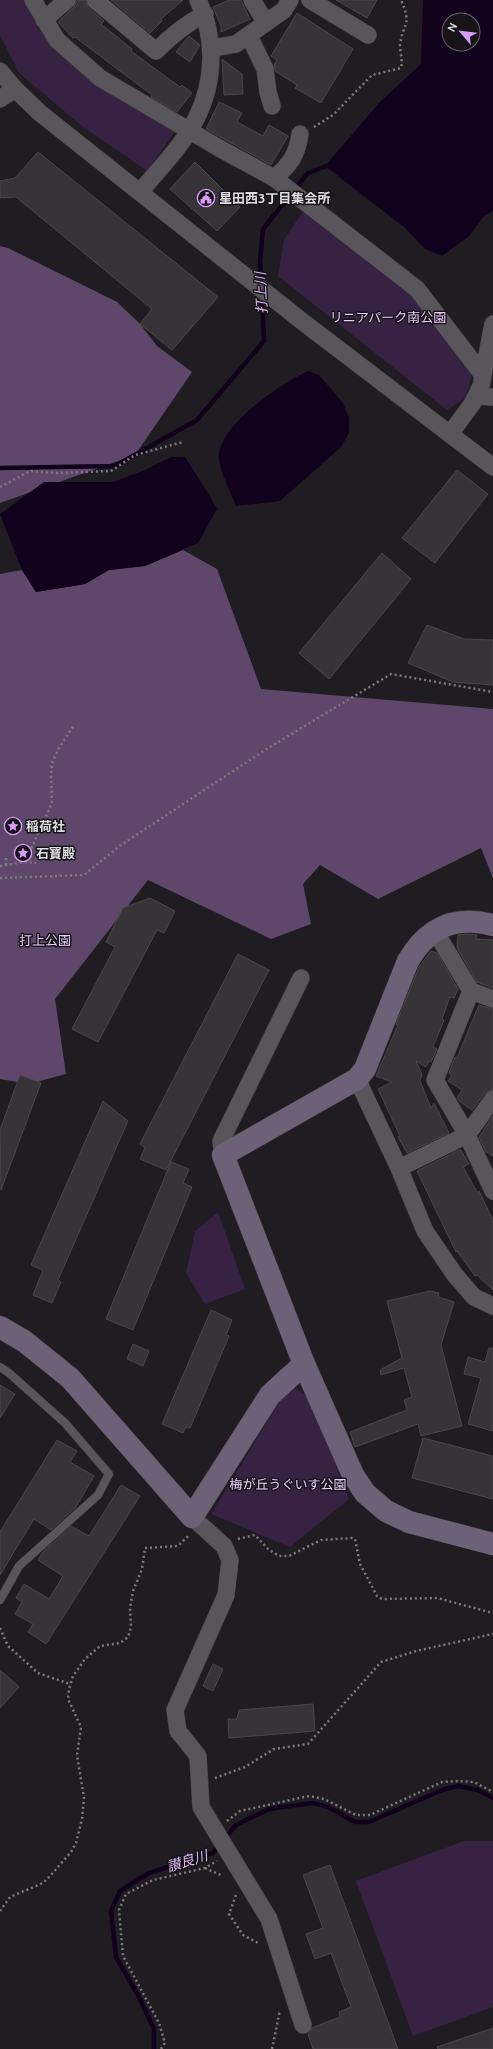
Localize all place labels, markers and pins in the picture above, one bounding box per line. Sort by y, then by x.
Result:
public building icon: 星田西3丁目集会所 [196,188,216,208]
place label: 星田西3丁目集会所 [219,191,330,205]
place icon: 稲荷社 [3,816,23,836]
place label: 稲荷社 [26,819,65,833]
place icon: 石寶殿 [13,843,33,863]
place label: 石寶殿 [36,846,75,860]

